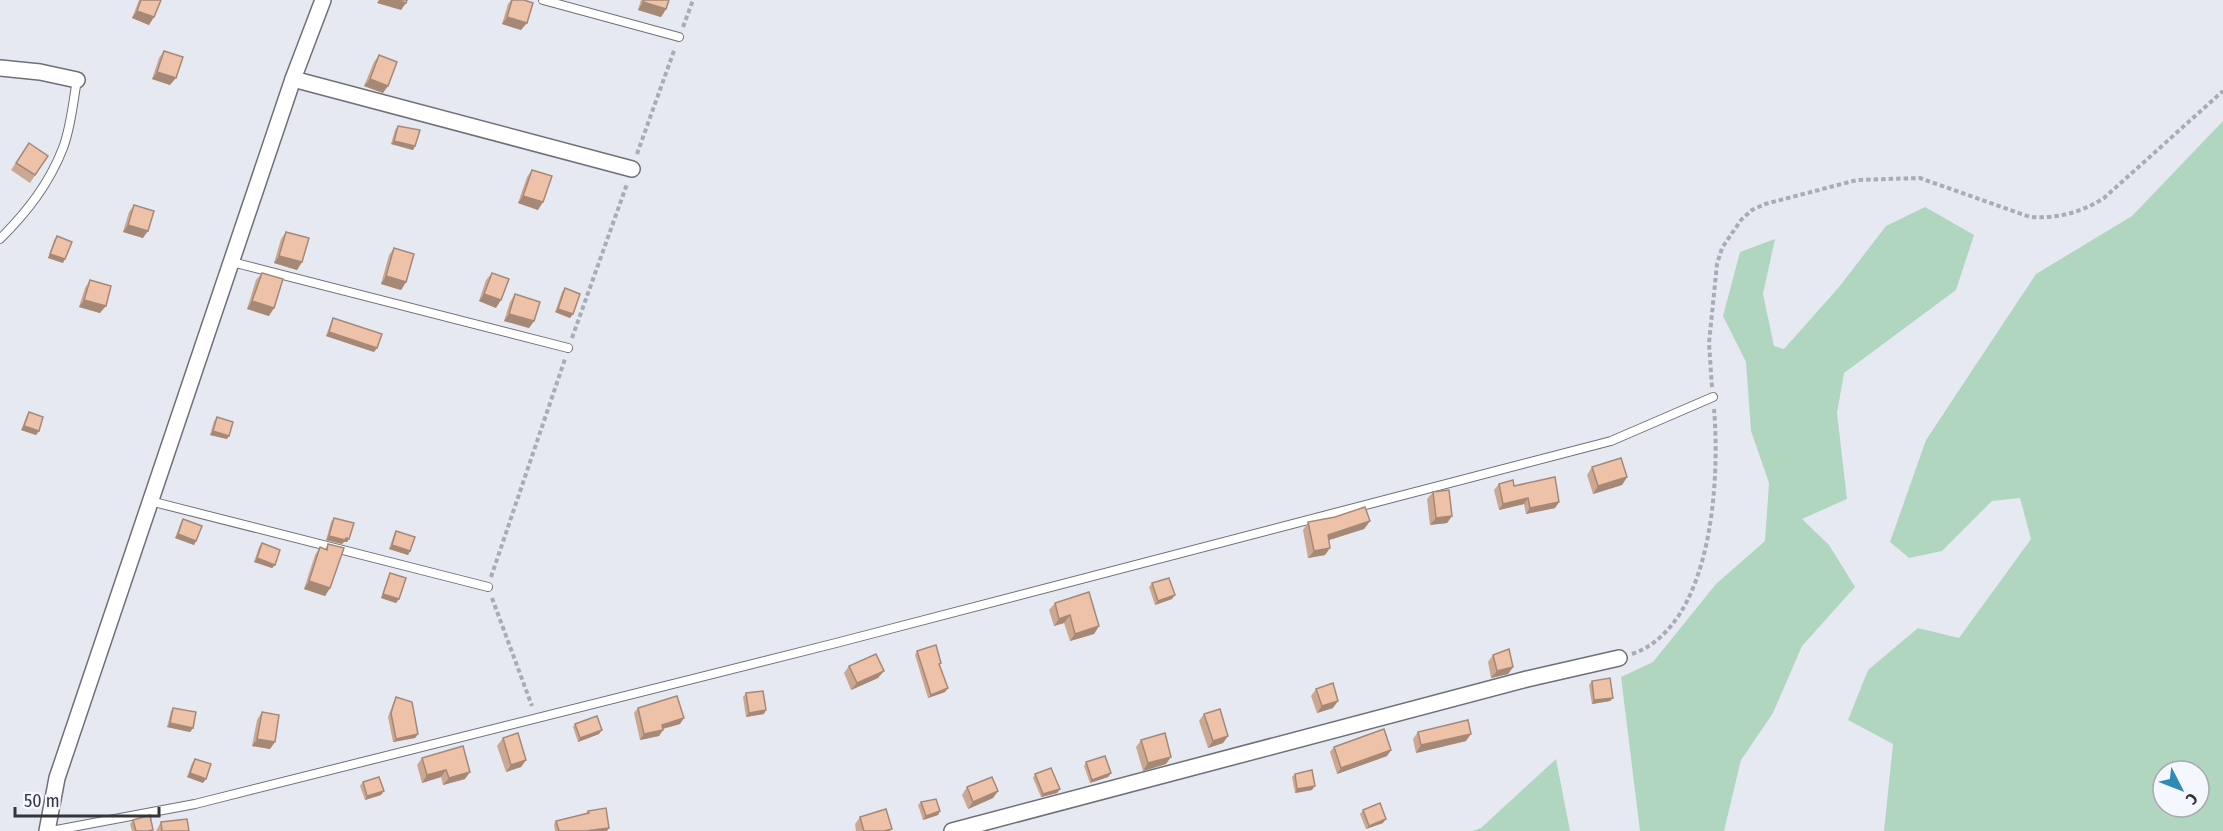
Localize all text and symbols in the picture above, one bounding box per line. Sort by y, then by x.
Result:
north arrow [2151,759,2211,819]
scale bar [15,780,159,818]
text: С [2182,789,2202,809]
text: 50 m [24,790,60,812]

